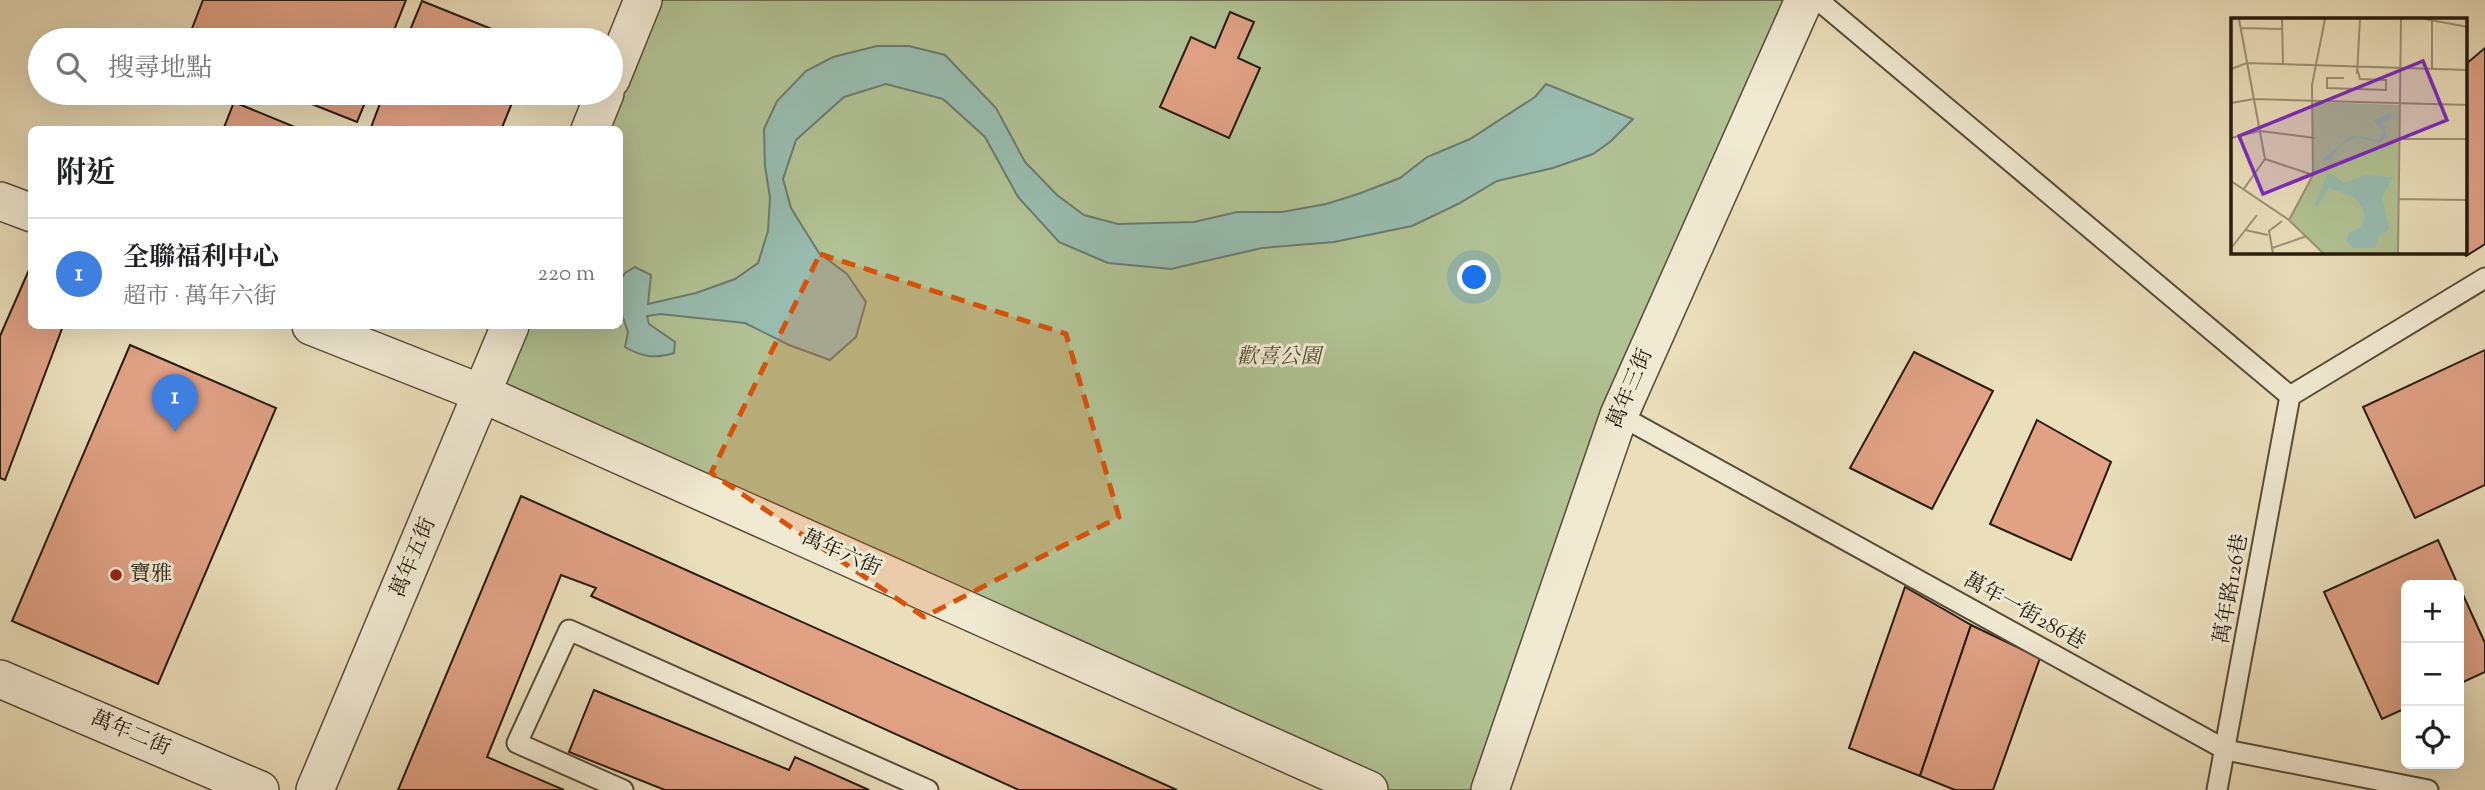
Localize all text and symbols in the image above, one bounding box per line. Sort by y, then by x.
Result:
inset map [2231,18,2468,254]
search box [28,28,623,105]
icon: search [52,48,90,86]
text: 搜尋地點 [108,51,212,88]
text: 附近 [56,153,116,196]
text: 全聯福利中心 [123,240,279,277]
text: 1 [75,258,83,291]
text: 220 m [537,258,595,291]
your location [1457,260,1491,294]
text: 超市 · 萬年六街 [123,281,277,314]
park label: 歡喜公園 [1237,343,1324,373]
street label: 萬年三街 [1601,344,1661,434]
pin: 1 [152,374,198,432]
street label: 萬年五街 [384,513,444,603]
street label: 萬年六街 [797,523,885,585]
street label: 萬年路126巷 [2208,532,2256,646]
place label: 寶雅 [130,560,172,590]
street label: 萬年一街286巷 [1957,566,2091,658]
marker: 寶雅 [108,567,124,583]
map controls [2401,580,2464,769]
button: + [2401,580,2464,643]
button: − [2401,643,2464,706]
street label: 萬年二街 [85,704,175,764]
button: locate [2401,706,2464,769]

